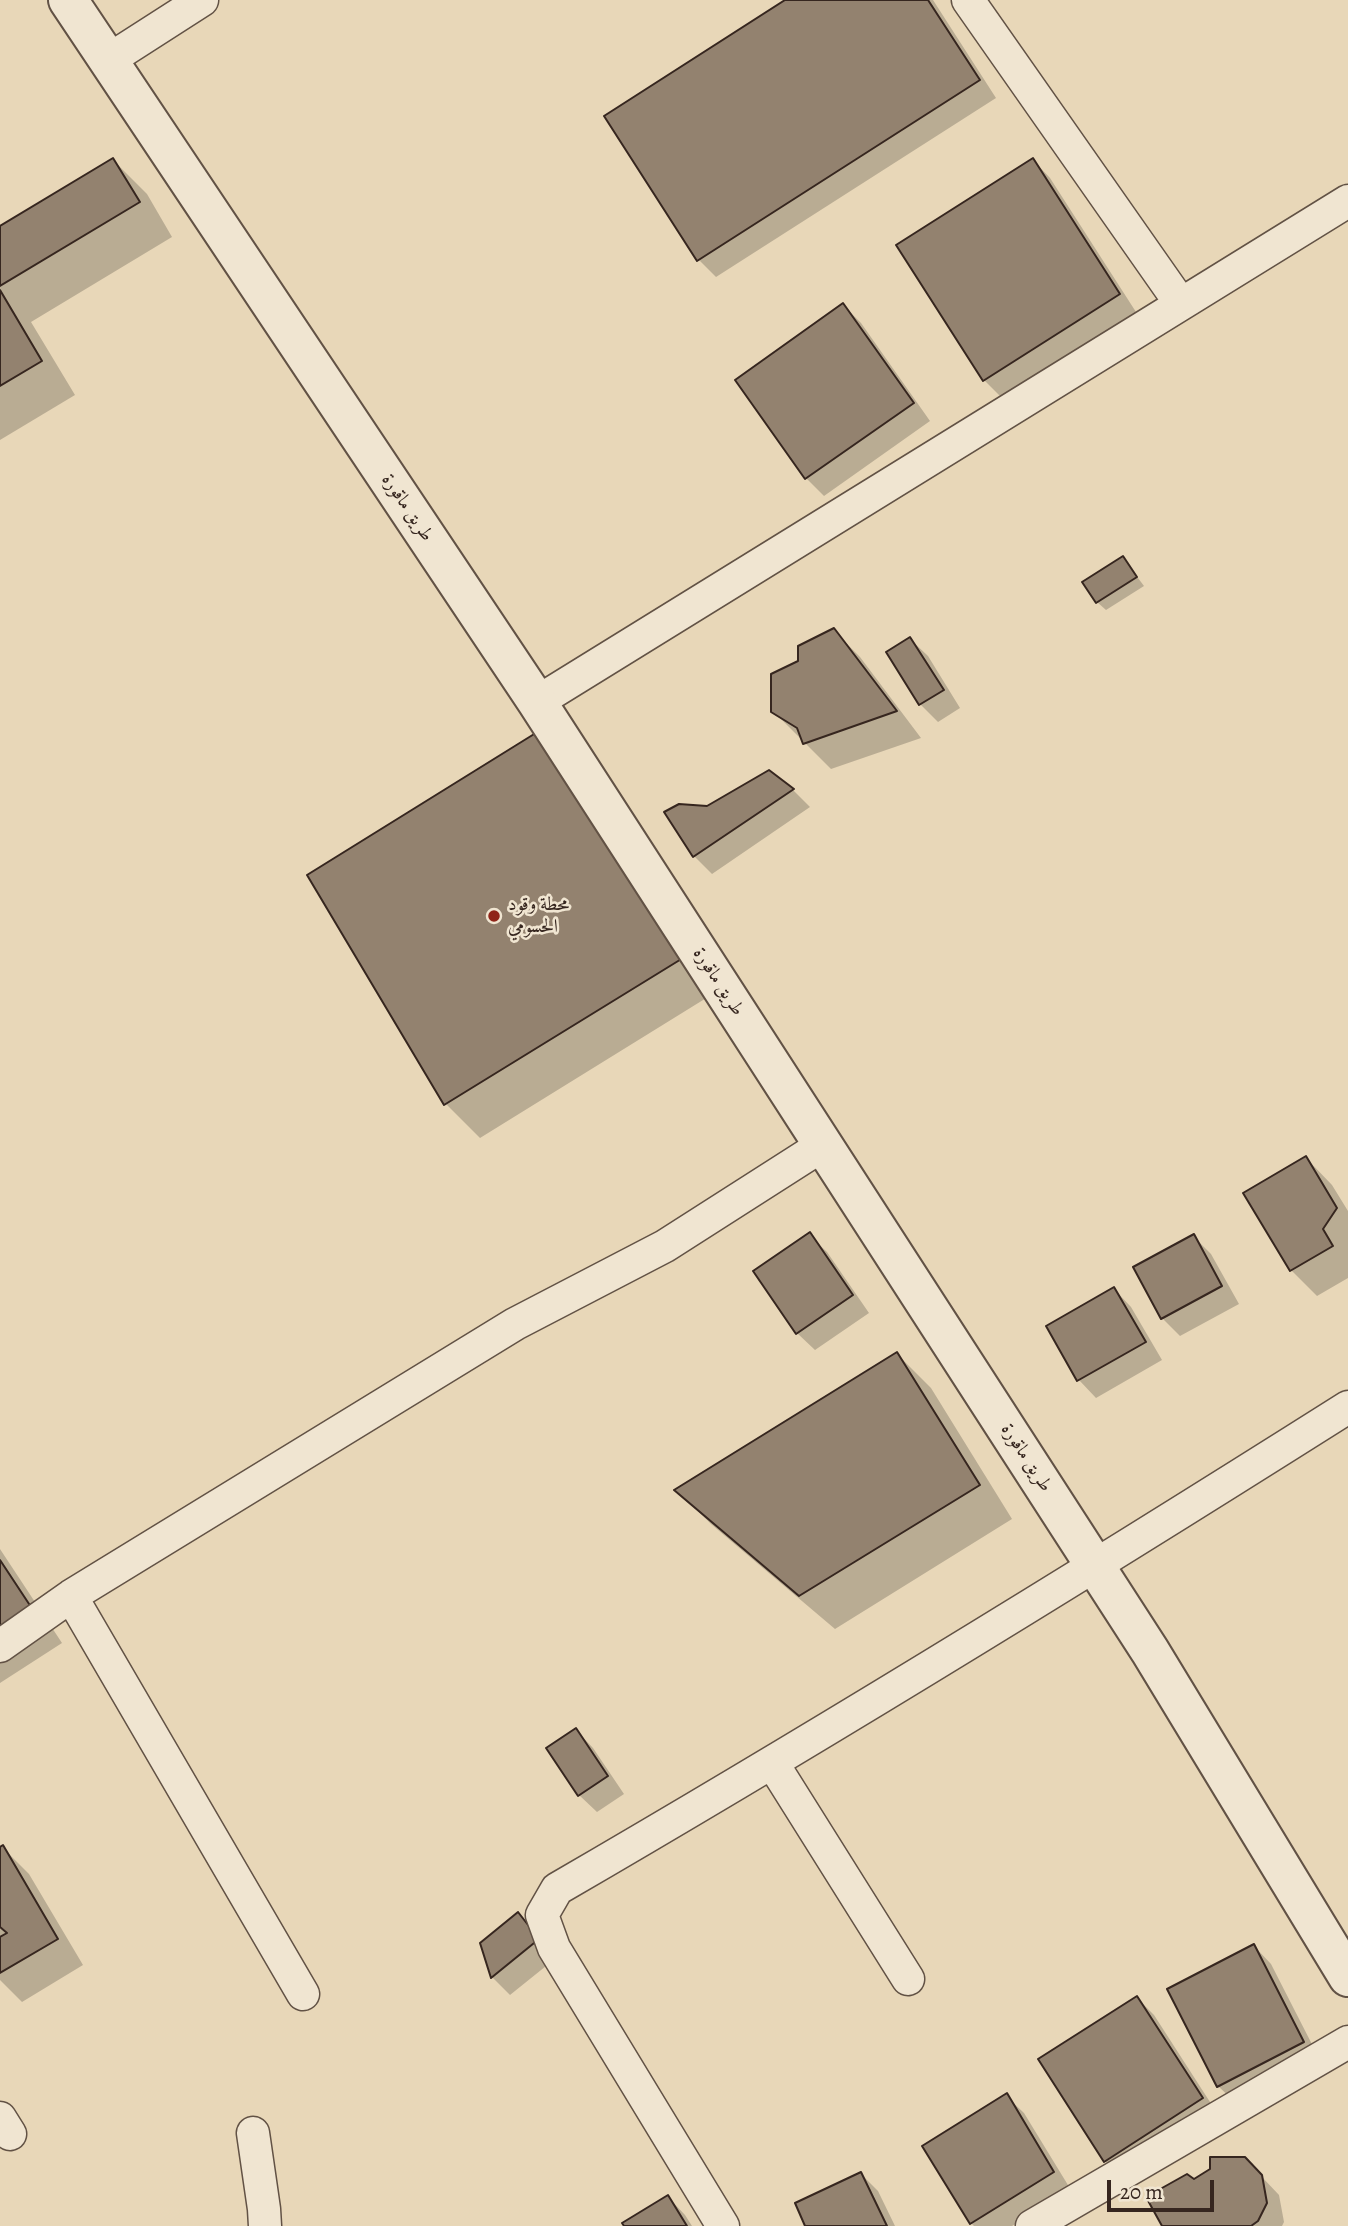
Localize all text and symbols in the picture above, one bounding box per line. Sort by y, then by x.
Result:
street label: طريق ماقورة [376,470,438,546]
place label: محطة وقود الحسومي [508,894,569,938]
marker: محطة وقود الحسومي [486,908,502,924]
street label: طريق ماقورة [687,943,749,1021]
street label: طريق ماقورة [995,1419,1057,1497]
scale bar [1110,2166,1217,2210]
text: 20 m [1120,2178,1163,2206]

